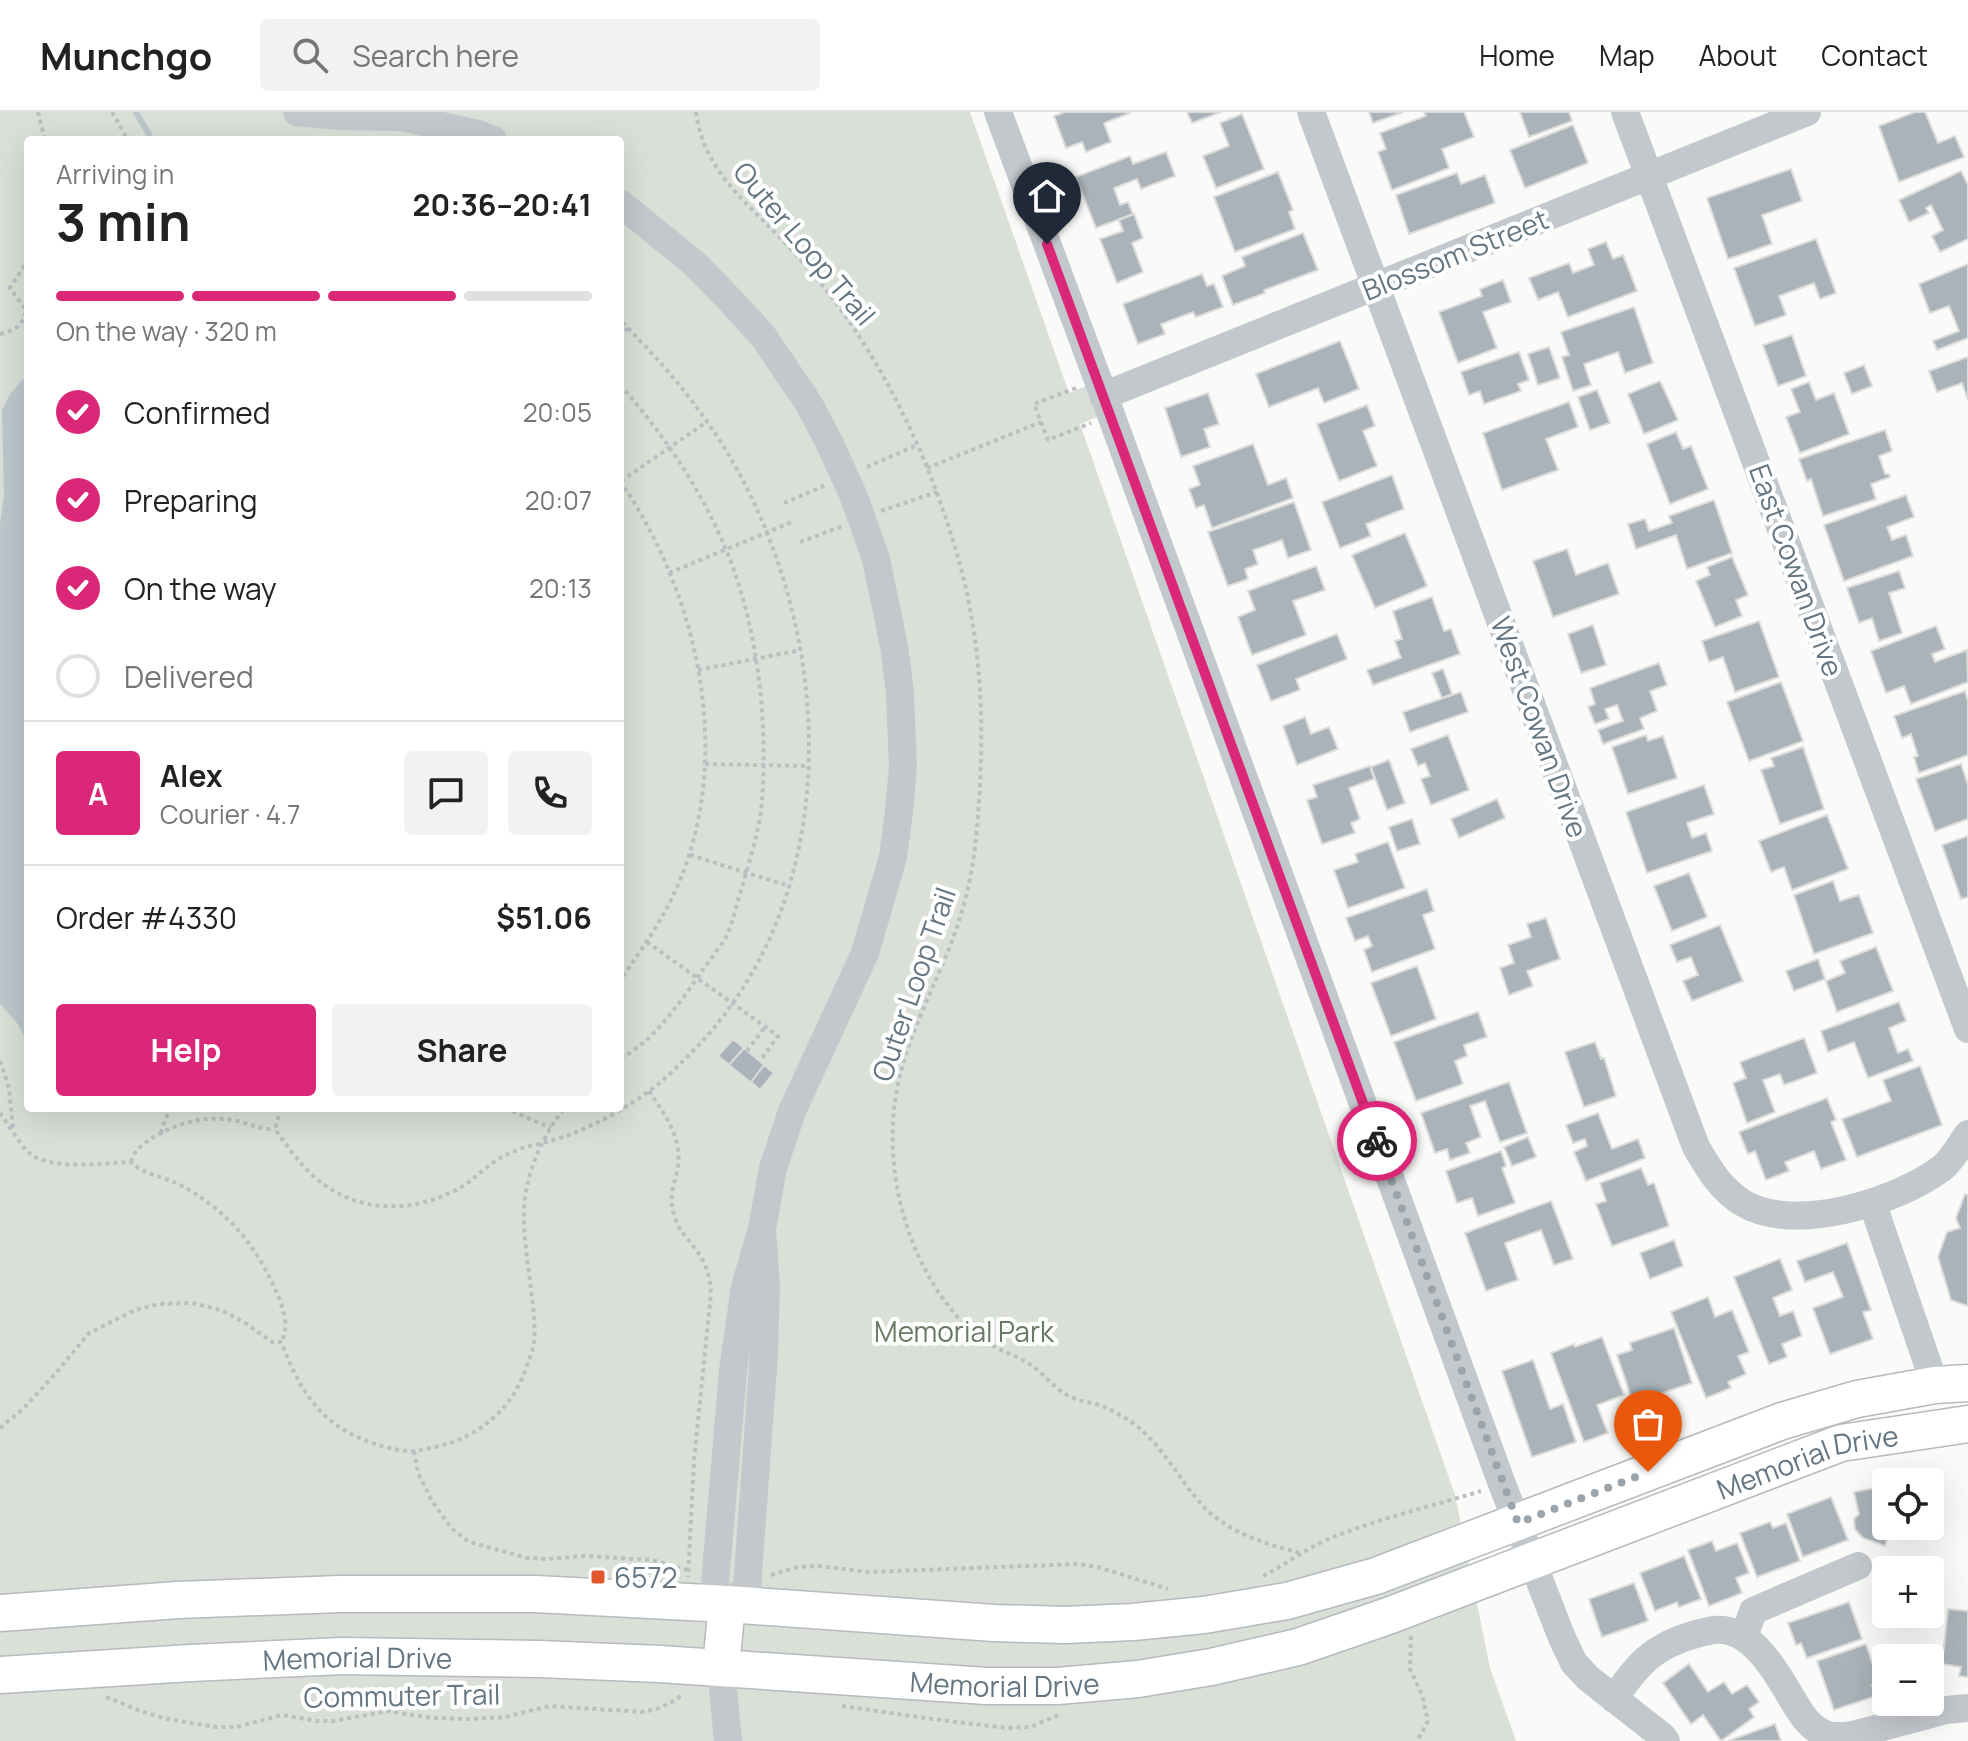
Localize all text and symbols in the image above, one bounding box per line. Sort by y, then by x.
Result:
search box [260,19,820,91]
text: Munchgo [40,29,212,81]
icon: search [288,33,332,77]
text: Search here [352,35,519,76]
text: Home [1479,36,1555,74]
text: Map [1599,36,1655,74]
text: About [1699,36,1777,74]
text: Contact [1821,36,1928,74]
street label: Outer Loop Trail [725,153,885,333]
text: Arriving in [56,156,174,192]
pin [1013,162,1081,244]
icon: home [1025,174,1069,218]
text: 20:36–20:41 [413,184,592,225]
text: 3 min [56,186,191,257]
street label: Blossom Street [1356,199,1554,309]
text: On the way · 320 m [56,313,277,349]
icon: check [56,390,100,434]
text: Confirmed [124,392,271,433]
text: 20:05 [523,394,592,430]
street label: East Cowan Drive [1741,459,1853,681]
icon: check [56,478,100,522]
text: Preparing [124,480,258,521]
text: 20:07 [525,482,592,518]
icon: check [56,566,100,610]
text: On the way [124,568,277,609]
text: 20:13 [529,570,592,606]
street label: West Cowan Drive [1482,611,1598,843]
text: Delivered [124,656,254,697]
button: chat [404,751,488,835]
button: phone [508,751,592,835]
text: Alex [160,755,223,796]
text: A [88,773,108,814]
text: Courier · 4.7 [160,796,300,832]
street label: Outer Loop Trail [862,882,964,1086]
text: Order #4330 [56,897,237,938]
text: $51.06 [496,897,592,938]
button: Help [56,1004,316,1096]
button: Share [332,1004,592,1096]
courier [1337,1101,1417,1181]
icon: bike [1355,1119,1399,1163]
park label: Memorial Park [874,1312,1055,1350]
pin [1614,1390,1682,1472]
icon: bag [1626,1402,1670,1446]
street label: Memorial Drive [1711,1416,1901,1508]
map controls [1872,1468,1944,1716]
button: locate [1872,1468,1944,1540]
button: + [1872,1556,1944,1628]
place label: 6572 [614,1558,678,1596]
marker: 6572 [589,1568,607,1586]
street label: Memorial Drive [262,1637,453,1679]
button: − [1872,1644,1944,1716]
street label: Memorial Drive [909,1662,1101,1705]
street label: Commuter Trail [303,1674,501,1716]

